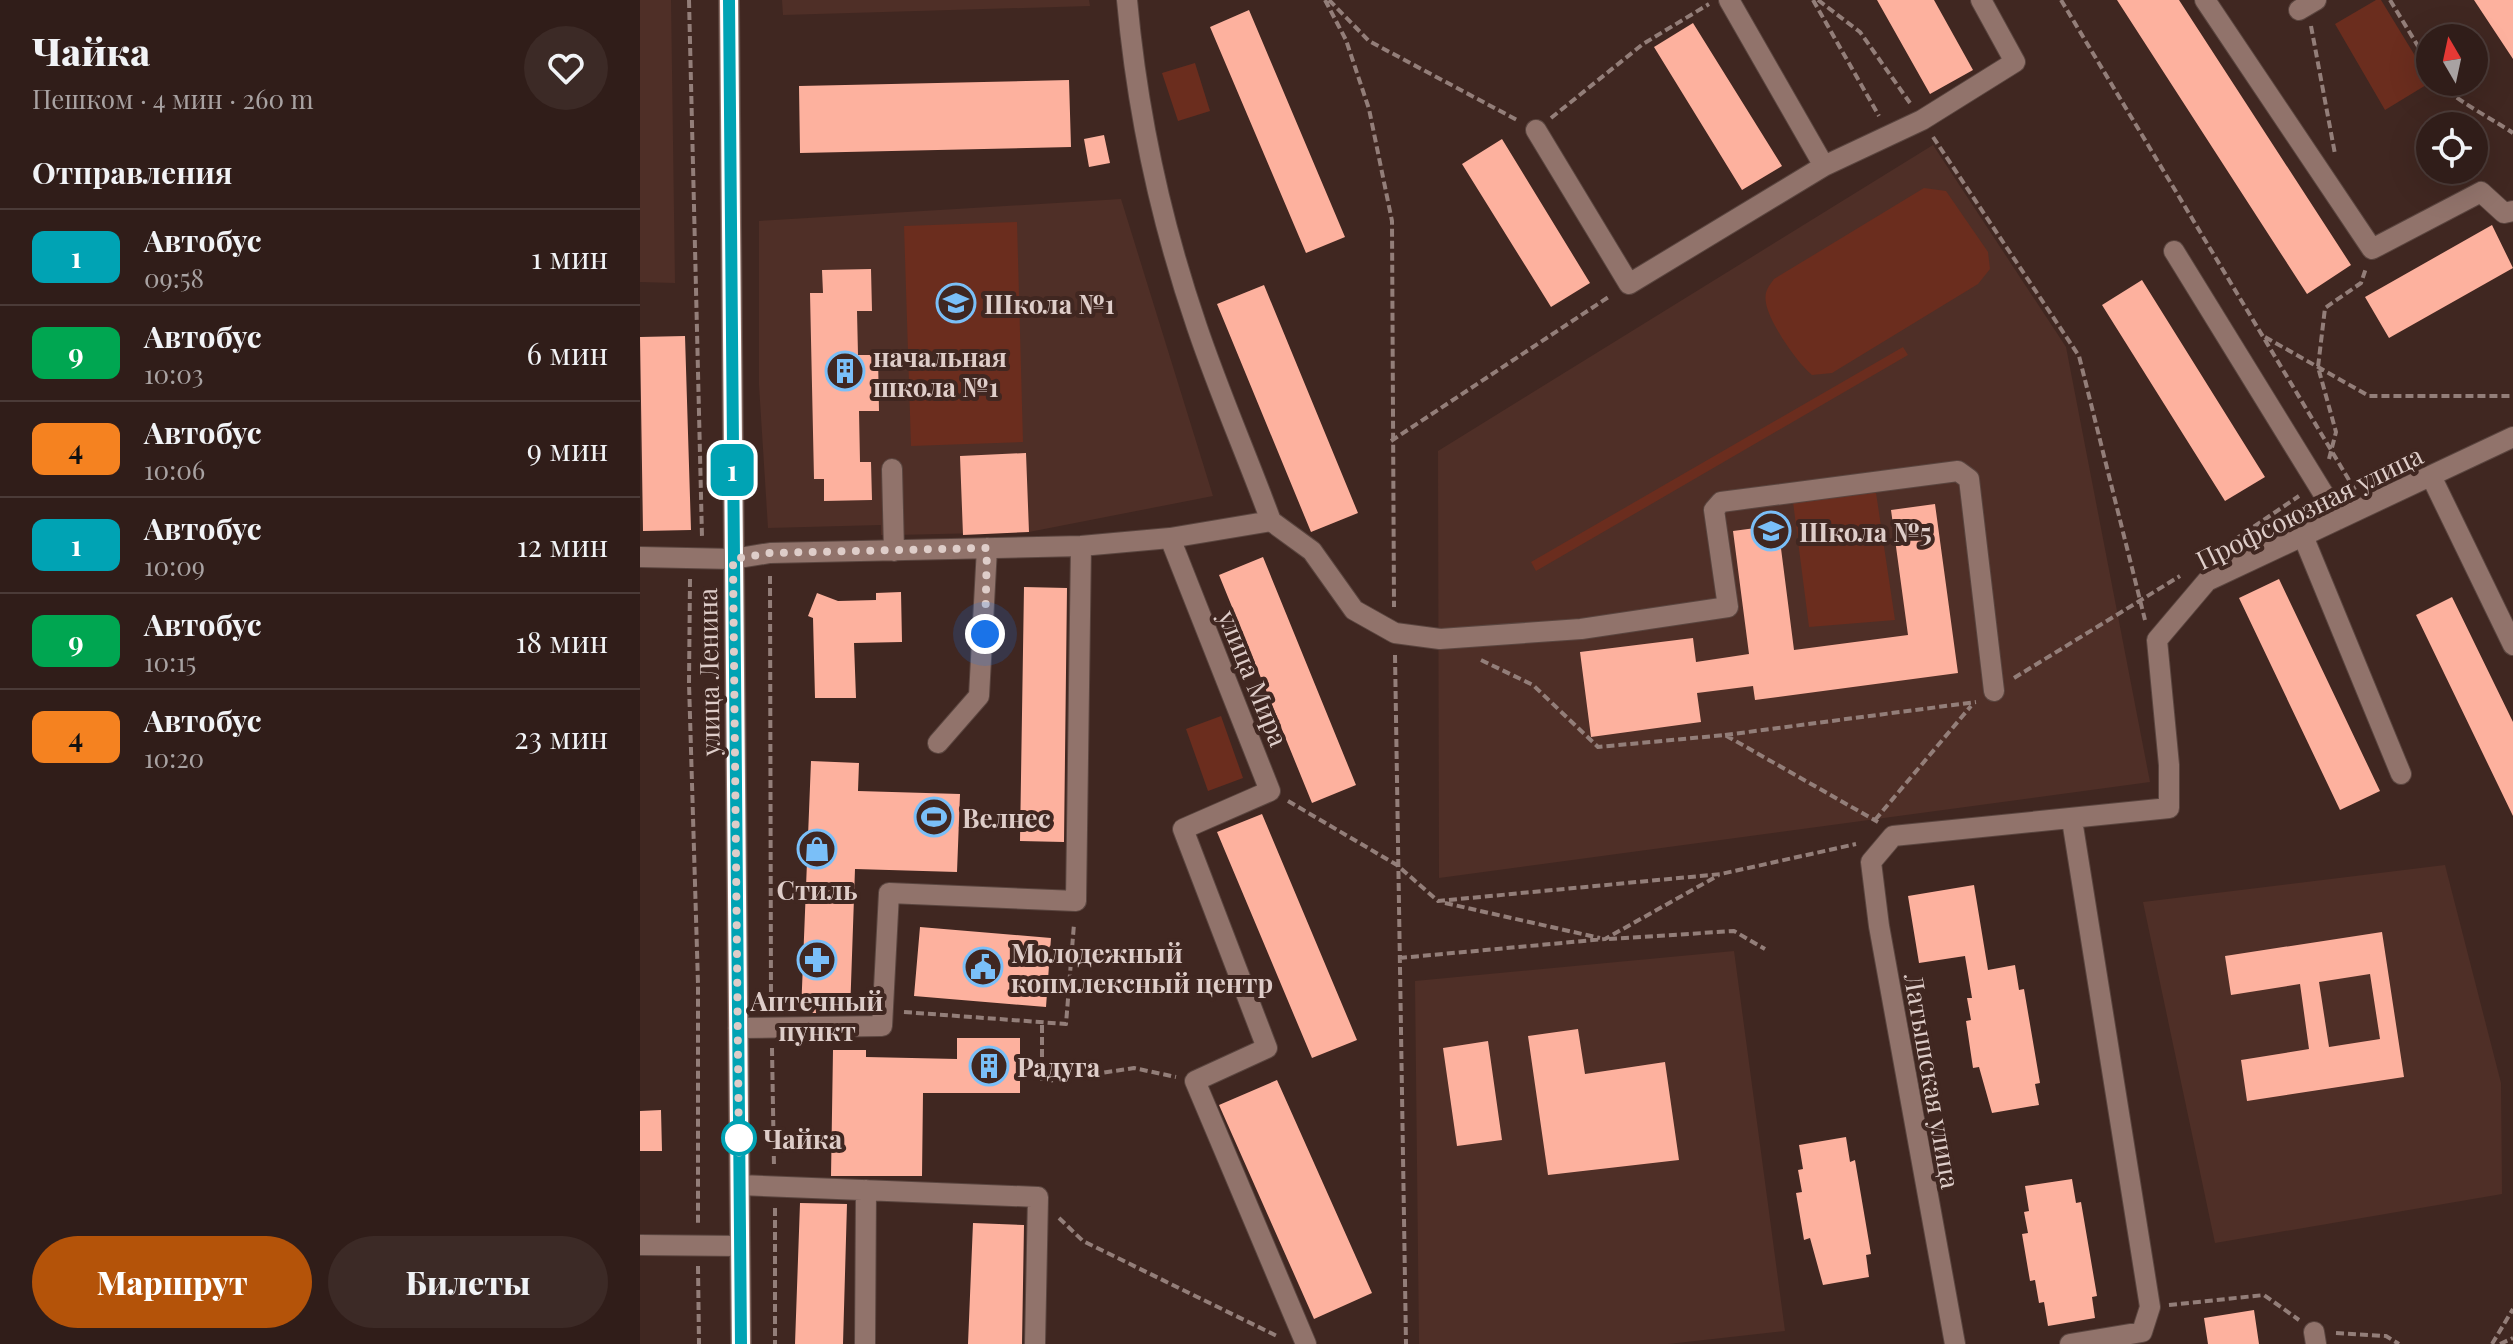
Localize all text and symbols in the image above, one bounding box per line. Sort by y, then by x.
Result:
north arrow [2416,24,2488,96]
map controls [2416,24,2488,184]
text: Чайка [32,25,150,76]
button: heart [524,26,608,110]
text: Пешком · 4 мин · 260 m [32,81,314,116]
button: locate [2416,112,2488,184]
text: Отправления [32,152,232,192]
text: Автобус [144,220,262,260]
text: 1 мин [531,237,608,277]
text: 1 [71,238,81,275]
text: 09:58 [144,260,204,295]
school or university icon: Школа №1 [935,282,977,324]
place label: Школа №1 [984,286,1115,321]
text: Автобус [144,316,262,356]
text: 6 мин [527,333,608,373]
text: 9 [68,334,84,371]
place label: начальная школа №1 [873,339,1007,404]
building icon: начальная школа №1 [824,350,866,392]
text: 10:03 [144,356,203,391]
text: Автобус [144,412,262,452]
text: 9 мин [527,429,608,469]
text: 4 [69,430,83,467]
street label: Профсоюзная улица [2190,437,2428,577]
line badge: 1 [706,444,758,496]
text: 1 [727,451,737,488]
text: 10:06 [144,452,205,487]
text: Автобус [144,508,262,548]
school or university icon: Школа №5 [1750,510,1792,552]
place label: Школа №5 [1799,514,1932,549]
text: 12 мин [517,525,608,565]
text: 1 [71,526,81,563]
text: 10:09 [144,548,205,583]
street label: улица Ленина [689,588,727,757]
text: Автобус [144,604,262,644]
street label: улица Мира [1210,604,1297,751]
your location [965,614,1005,654]
text: 18 мин [515,621,608,661]
text: 9 [68,622,84,659]
text: 10:15 [144,644,196,679]
text: Автобус [144,700,262,740]
text: 23 мин [514,717,608,757]
text: 4 [69,718,83,755]
text: 10:20 [144,740,204,775]
sports icon: Велнес [913,796,955,838]
place label: Велнес [962,800,1051,835]
shop icon: Стиль [796,828,838,870]
place label: Стиль [777,872,858,907]
place label: Молодежный копмлексный центр [1011,935,1273,1000]
pharmacy icon: Аптечный пункт [796,939,838,981]
public building icon: Молодежный копмлексный центр [962,946,1004,988]
street label: Латышская улица [1897,970,1969,1191]
place label: Аптечный пункт [750,983,883,1048]
building icon: Радуга [968,1045,1010,1087]
place label: Радуга [1017,1049,1101,1084]
marker: Чайка [722,1121,756,1155]
place label: Чайка [763,1121,843,1156]
button: Маршрут [32,1236,312,1328]
button: Билеты [328,1236,608,1328]

